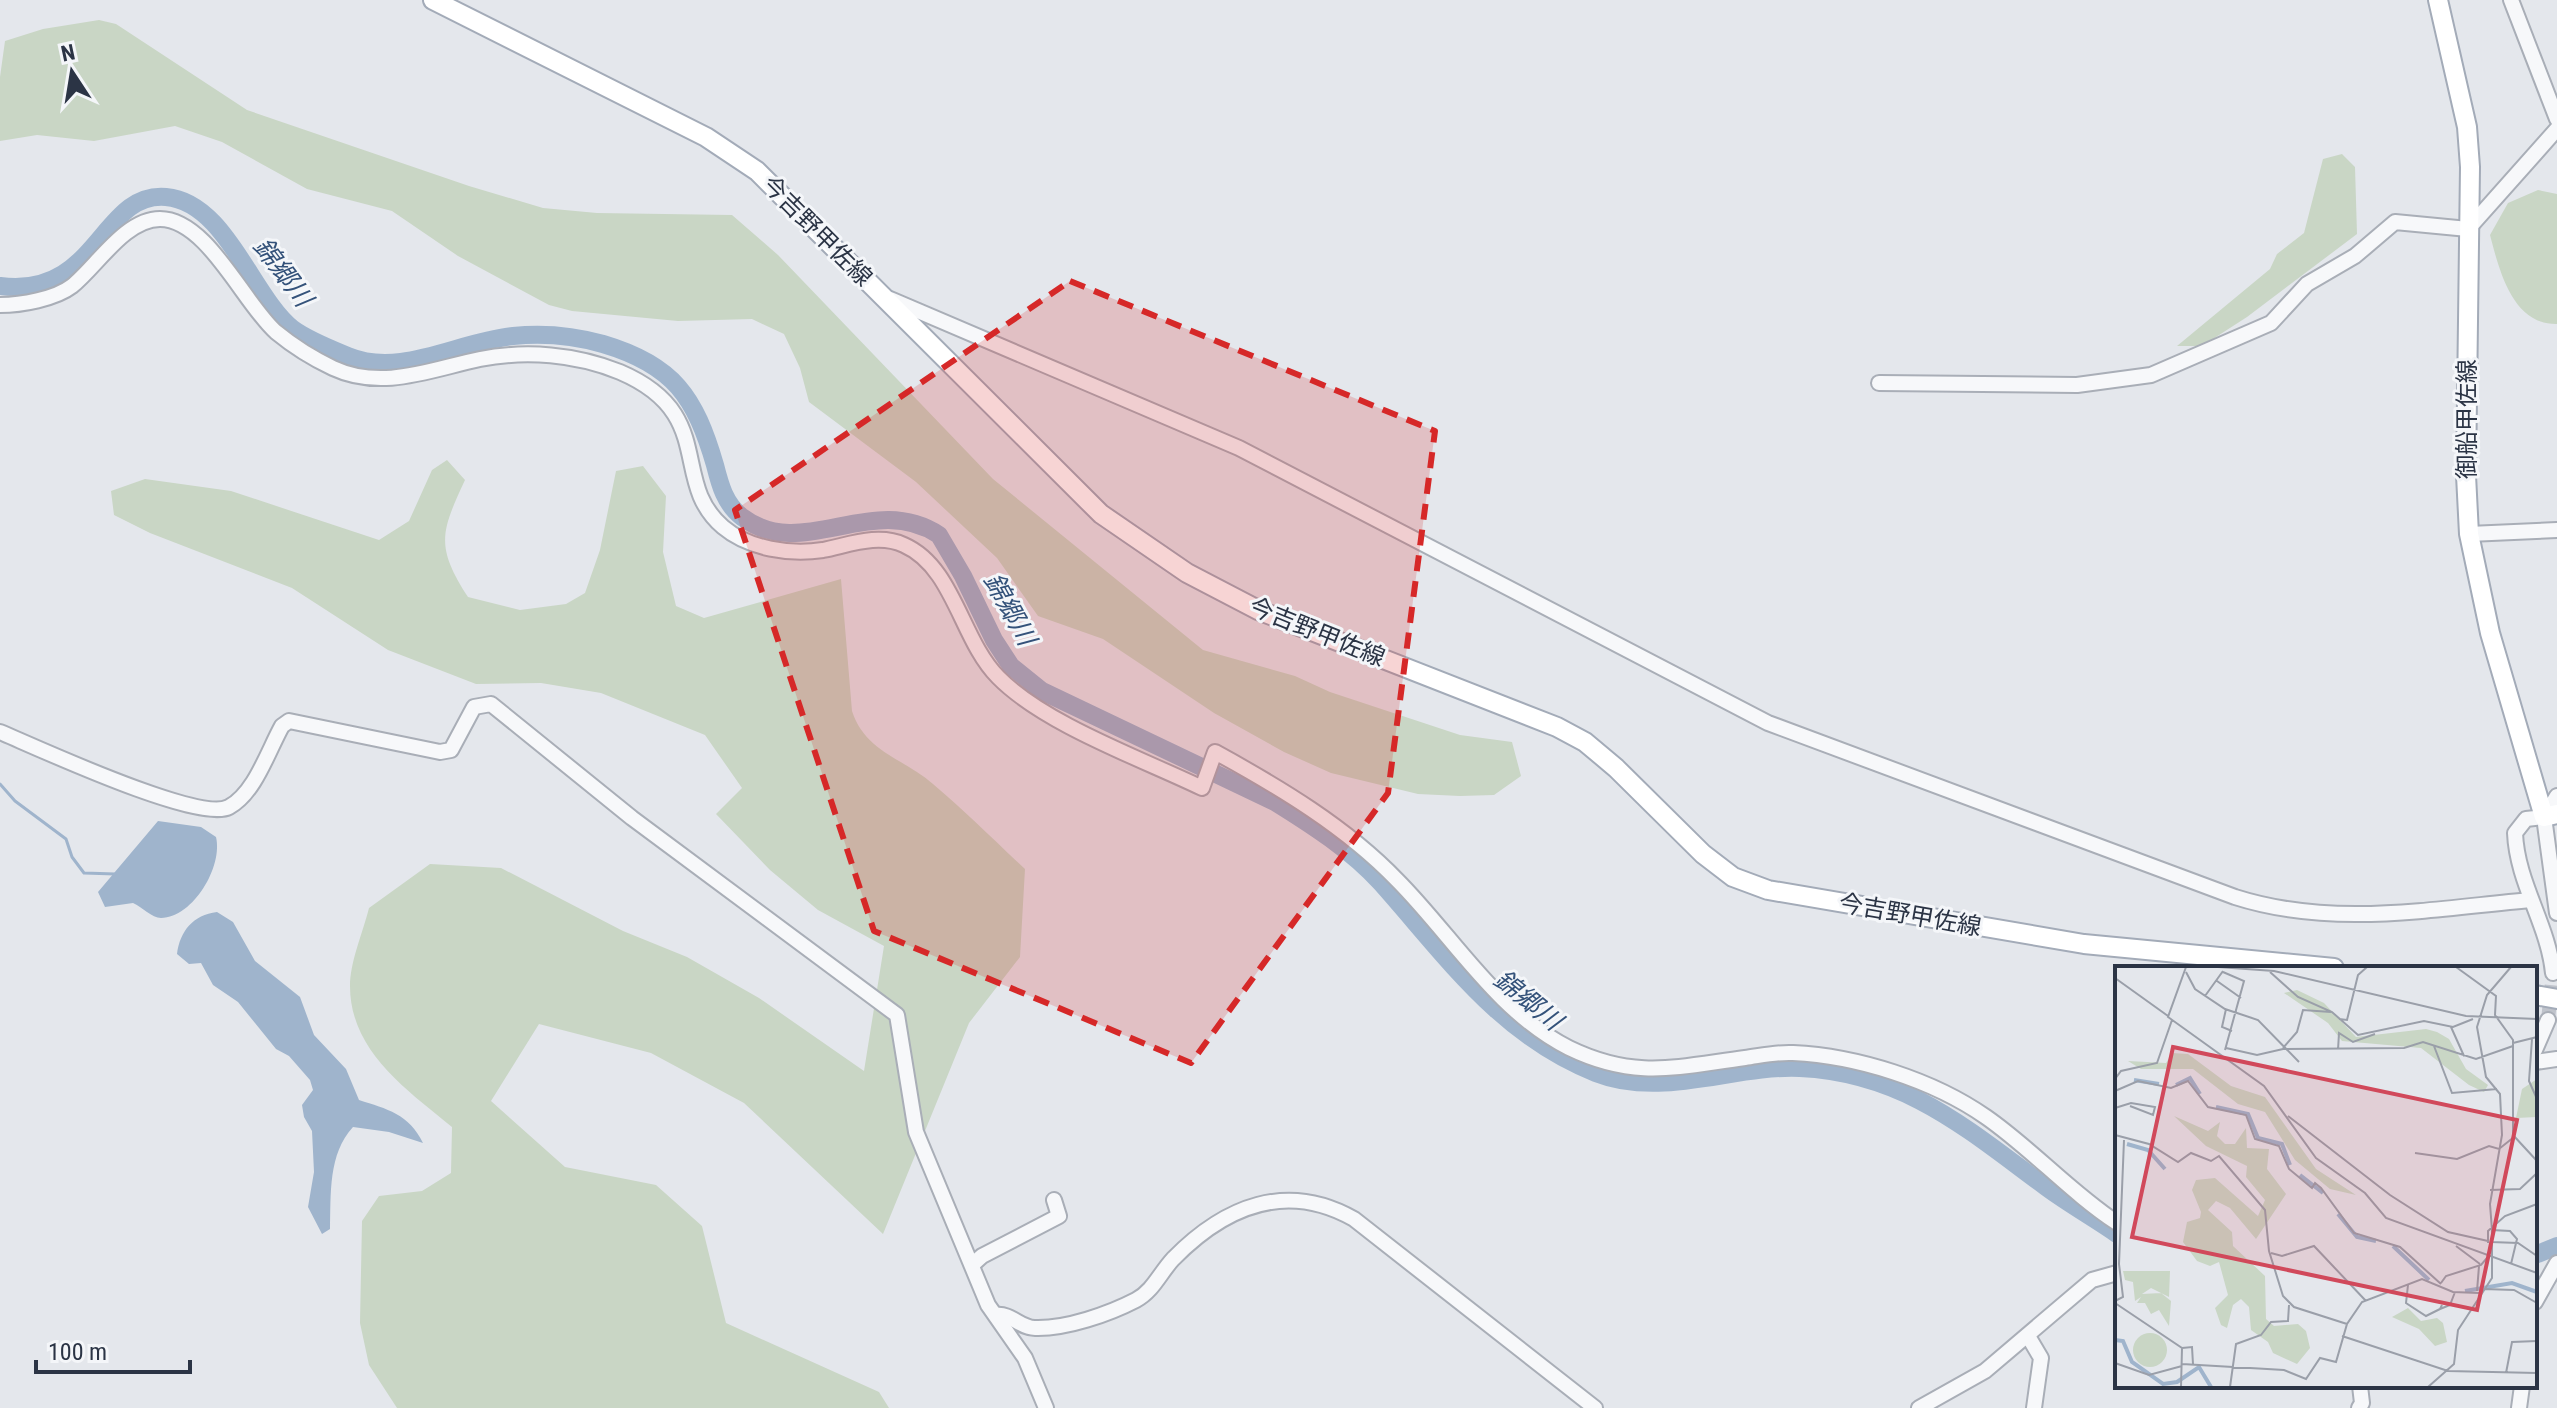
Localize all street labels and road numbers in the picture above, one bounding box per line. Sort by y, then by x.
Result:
street label: 今吉野甲佐線 [756,170,878,292]
street label: 御船甲佐線 [2453,359,2481,479]
street label: 今吉野甲佐線 [1245,592,1389,672]
street label: 今吉野甲佐線 [1837,889,1983,941]

